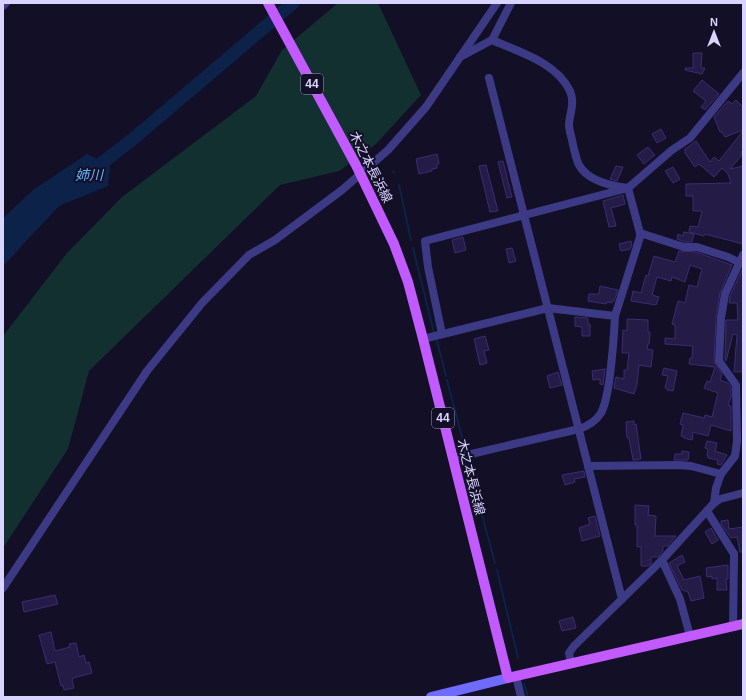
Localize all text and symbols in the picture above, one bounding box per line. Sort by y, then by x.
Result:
north arrow [694,12,734,52]
text: N [710,16,718,28]
road number: 44 [301,74,323,94]
street label: 木之本長浜線 [347,129,395,205]
water label: 姉川 [75,167,105,183]
road number: 44 [432,408,454,428]
street label: 木之本長浜線 [454,437,488,517]

